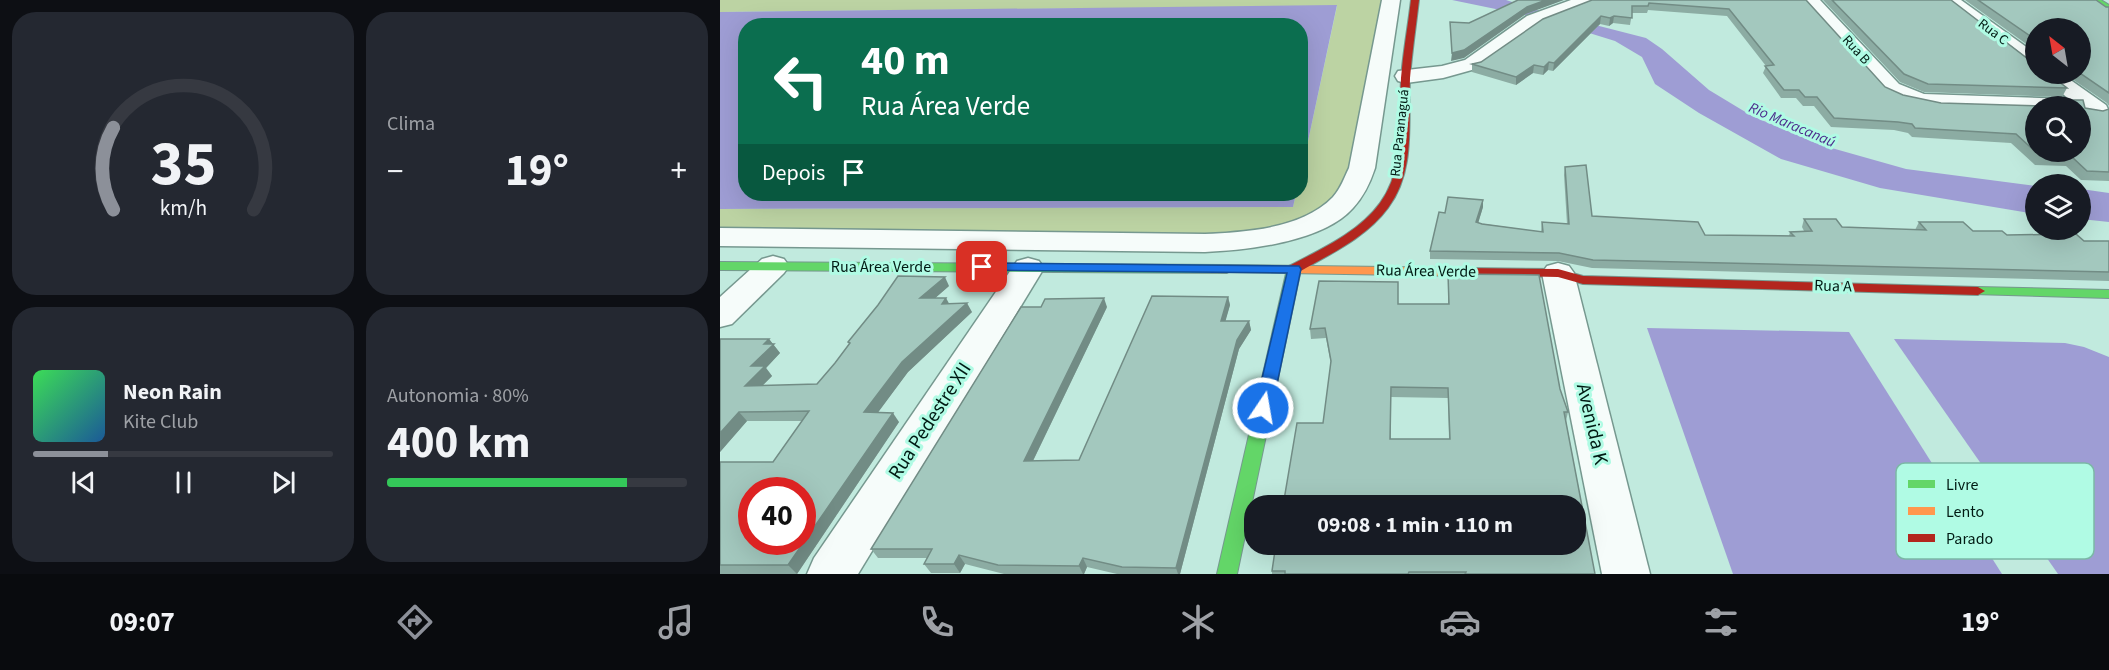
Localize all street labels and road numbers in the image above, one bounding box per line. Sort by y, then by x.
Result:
street label: Rua C [1974,14,2012,50]
street label: Rua B [1837,31,1875,69]
street label: Rua Paranaguá [1385,88,1415,178]
street label: Rua Área Verde [831,256,931,278]
street label: Rua Área Verde [1376,259,1476,283]
street label: Rua A [1814,274,1853,298]
street label: Rua Pedestre XII [882,357,978,485]
street label: Avenida K [1569,381,1615,468]

